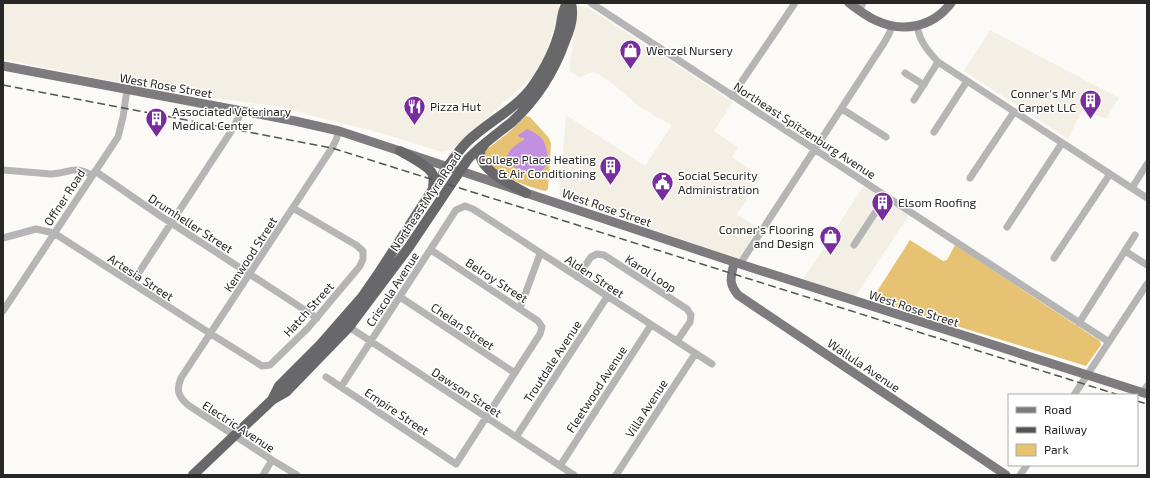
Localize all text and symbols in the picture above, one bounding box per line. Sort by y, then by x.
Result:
shop icon: Wenzel Nursery [617,37,643,70]
place label: Wenzel Nursery [646,43,734,57]
street label: West Rose Street [119,70,214,100]
street label: Northeast Spitzenburg Avenue [731,79,879,181]
place label: Conner's Mr Carpet LLC [1011,86,1076,114]
building icon: Conner's Mr Carpet LLC [1078,87,1104,120]
restaurant icon: Pizza Hut [402,93,428,126]
place label: Pizza Hut [430,99,481,113]
place label: Associated Veterinary Medical Center [172,104,292,132]
building icon: Associated Veterinary Medical Center [144,105,170,138]
street label: Northeast Myra Road [387,149,463,253]
place label: College Place Heating & Air Conditioning [479,152,596,180]
building icon: College Place Heating & Air Conditioning [598,153,624,186]
street label: Offner Road [40,166,88,228]
place label: Social Security Administration [678,168,759,196]
public building icon: Social Security Administration [649,169,675,202]
street label: West Rose Street [560,185,654,229]
building icon: Elsom Roofing [869,189,895,222]
street label: Drumheller Street [146,191,236,256]
place label: Elsom Roofing [898,195,977,209]
street label: Kenwood Street [221,213,280,294]
place label: Conner's Flooring and Design [719,222,814,250]
shop icon: Conner's Flooring and Design [817,223,843,256]
street label: Criscola Avenue [363,249,421,329]
street label: Artesia Street [106,251,177,304]
street label: Karol Loop [623,251,679,295]
street label: Alden Street [563,252,627,300]
street label: Belroy Street [463,255,531,305]
street label: Hatch Street [280,279,336,339]
street label: West Rose Street [867,287,961,329]
street label: Chelan Street [429,300,498,353]
street label: Troutdale Avenue [520,317,584,405]
street label: Wallula Avenue [825,336,903,394]
street label: Fleetwood Avenue [563,343,629,435]
street label: Dawson Street [429,364,505,420]
street label: Villa Avenue [622,376,670,440]
street label: Empire Street [362,384,432,438]
legend [1008,394,1138,466]
street label: Electric Avenue [200,397,278,455]
text: Road [1044,402,1072,416]
text: Railway [1044,422,1088,436]
text: Park [1044,442,1069,456]

